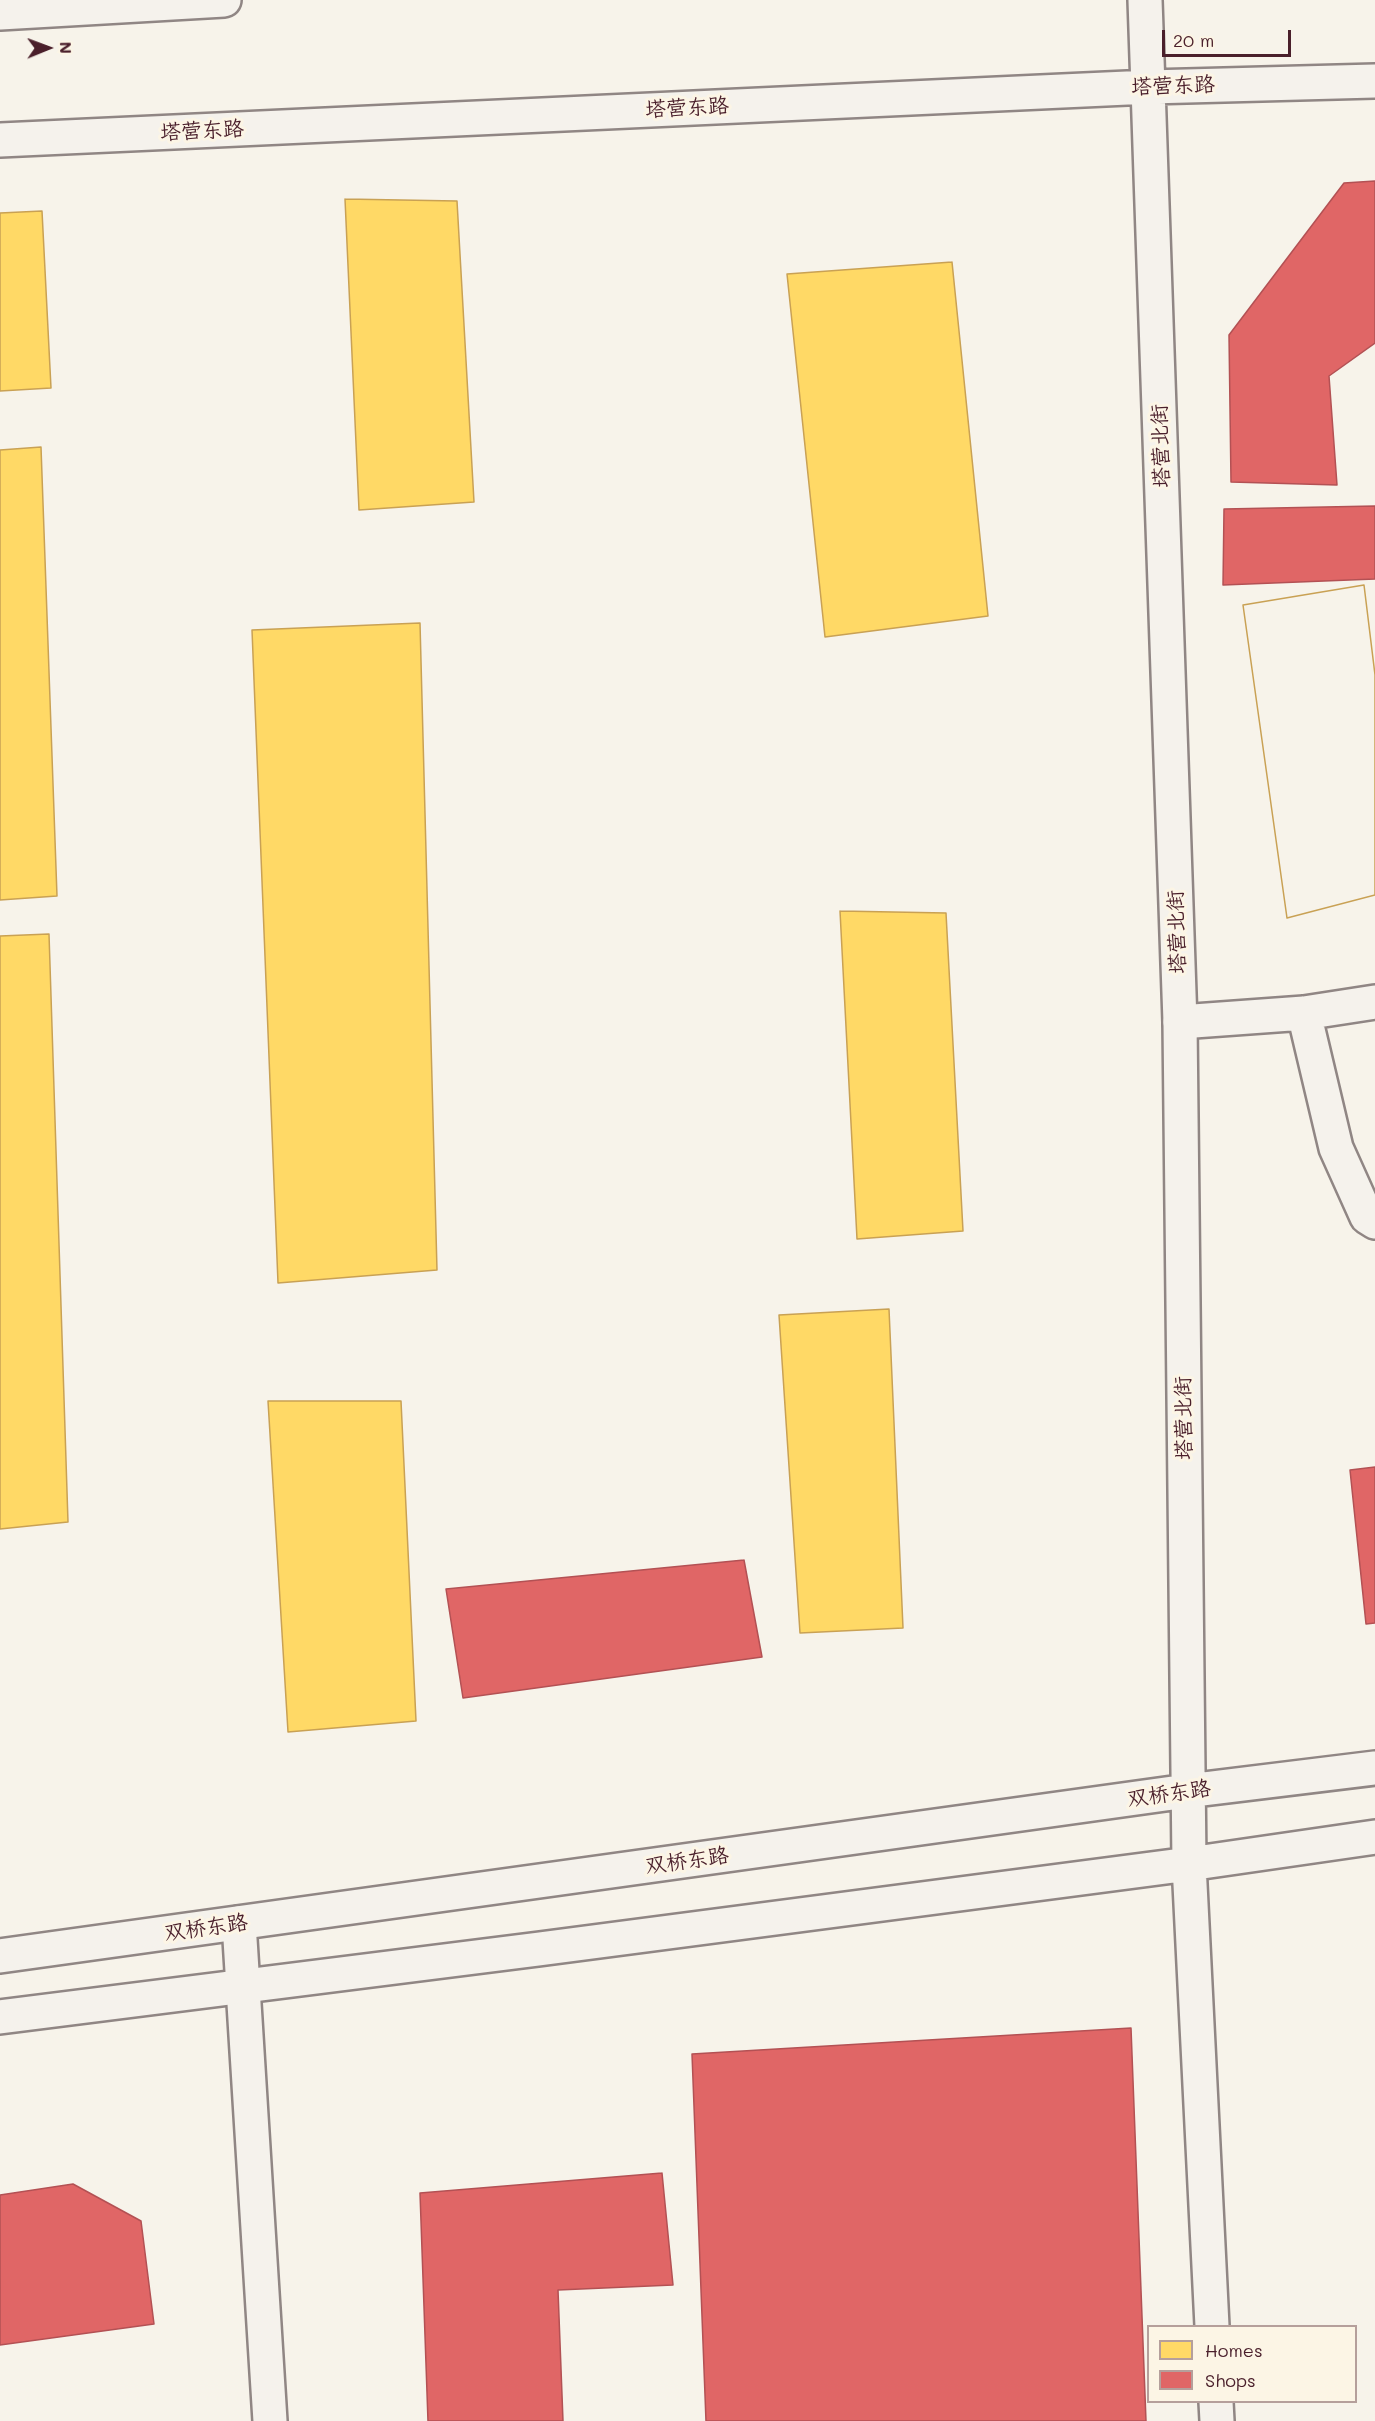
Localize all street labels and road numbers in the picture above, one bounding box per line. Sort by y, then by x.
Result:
street label: 塔营东路 [1131,72,1215,100]
street label: 塔营东路 [644,93,730,123]
street label: 塔营东路 [159,116,245,146]
street label: 塔营北街 [1147,404,1175,488]
street label: 塔营北街 [1163,890,1191,974]
street label: 塔营北街 [1171,1376,1197,1460]
street label: 双桥东路 [1126,1776,1212,1812]
street label: 双桥东路 [644,1843,730,1879]
street label: 双桥东路 [163,1910,249,1946]

